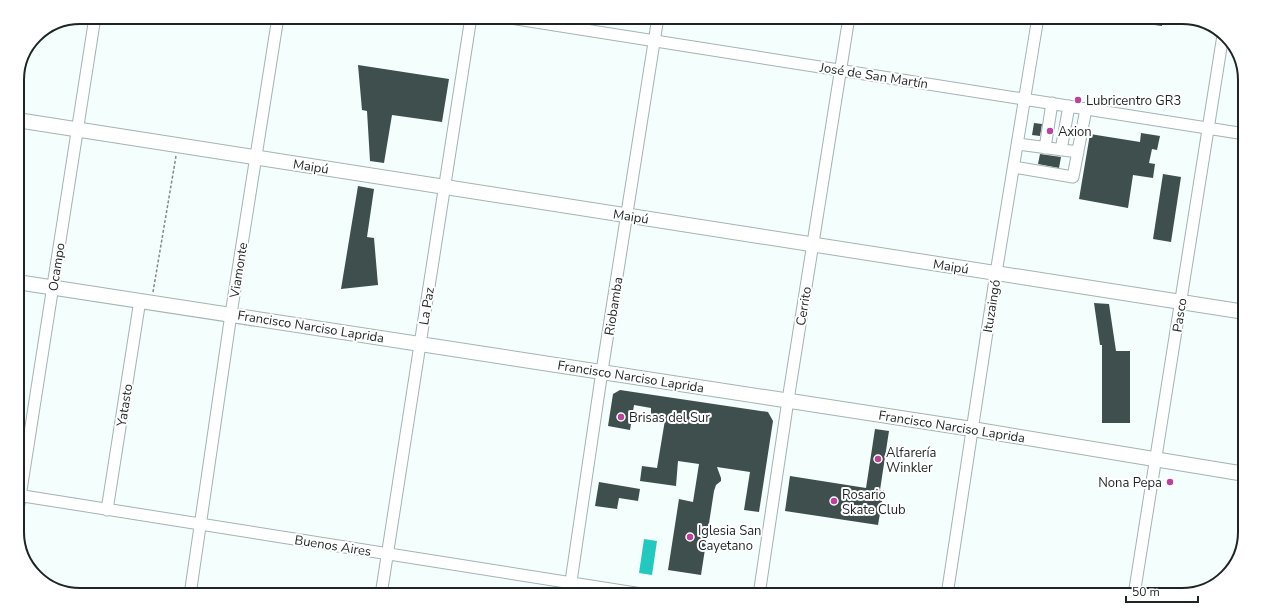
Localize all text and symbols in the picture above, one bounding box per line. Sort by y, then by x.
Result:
street label: José de San Martín [817,58,929,93]
place label: Lubricentro GR3 [1086,92,1181,110]
marker: Lubricentro GR3 [1073,95,1083,105]
place label: Axion [1058,123,1092,141]
marker: Axion [1045,126,1055,136]
street label: Maipú [292,155,330,179]
street label: Maipú [612,205,650,229]
street label: Viamonte [226,241,252,300]
street label: Ocampo [44,242,70,293]
street label: Maipú [932,255,970,279]
street label: Riobamba [600,276,627,337]
street label: Ituzaingó [979,278,1005,334]
street label: Cerrito [792,285,816,327]
street label: La Paz [415,286,439,326]
street label: Pasco [1168,297,1192,333]
street label: Francisco Narciso Laprida [236,307,385,347]
street label: Francisco Narciso Laprida [556,357,705,397]
street label: Yatasto [113,383,137,429]
street label: Francisco Narciso Laprida [877,407,1026,447]
place label: Brisas del Sur [629,409,710,427]
marker: Brisas del Sur [616,412,626,422]
place label: Alfarería Winkler [886,444,936,477]
marker: Alfarería Winkler [873,454,883,464]
place label: Nona Pepa [1098,474,1162,492]
marker: Nona Pepa [1165,477,1175,487]
place label: Rosario Skate Club [842,486,906,519]
marker: Rosario Skate Club [829,496,839,506]
place label: Iglesia San Cayetano [698,522,761,555]
street label: Buenos Aires [293,531,372,561]
marker: Iglesia San Cayetano [685,532,695,542]
scale bar [1126,578,1198,604]
text: 50 m [1132,584,1160,600]

